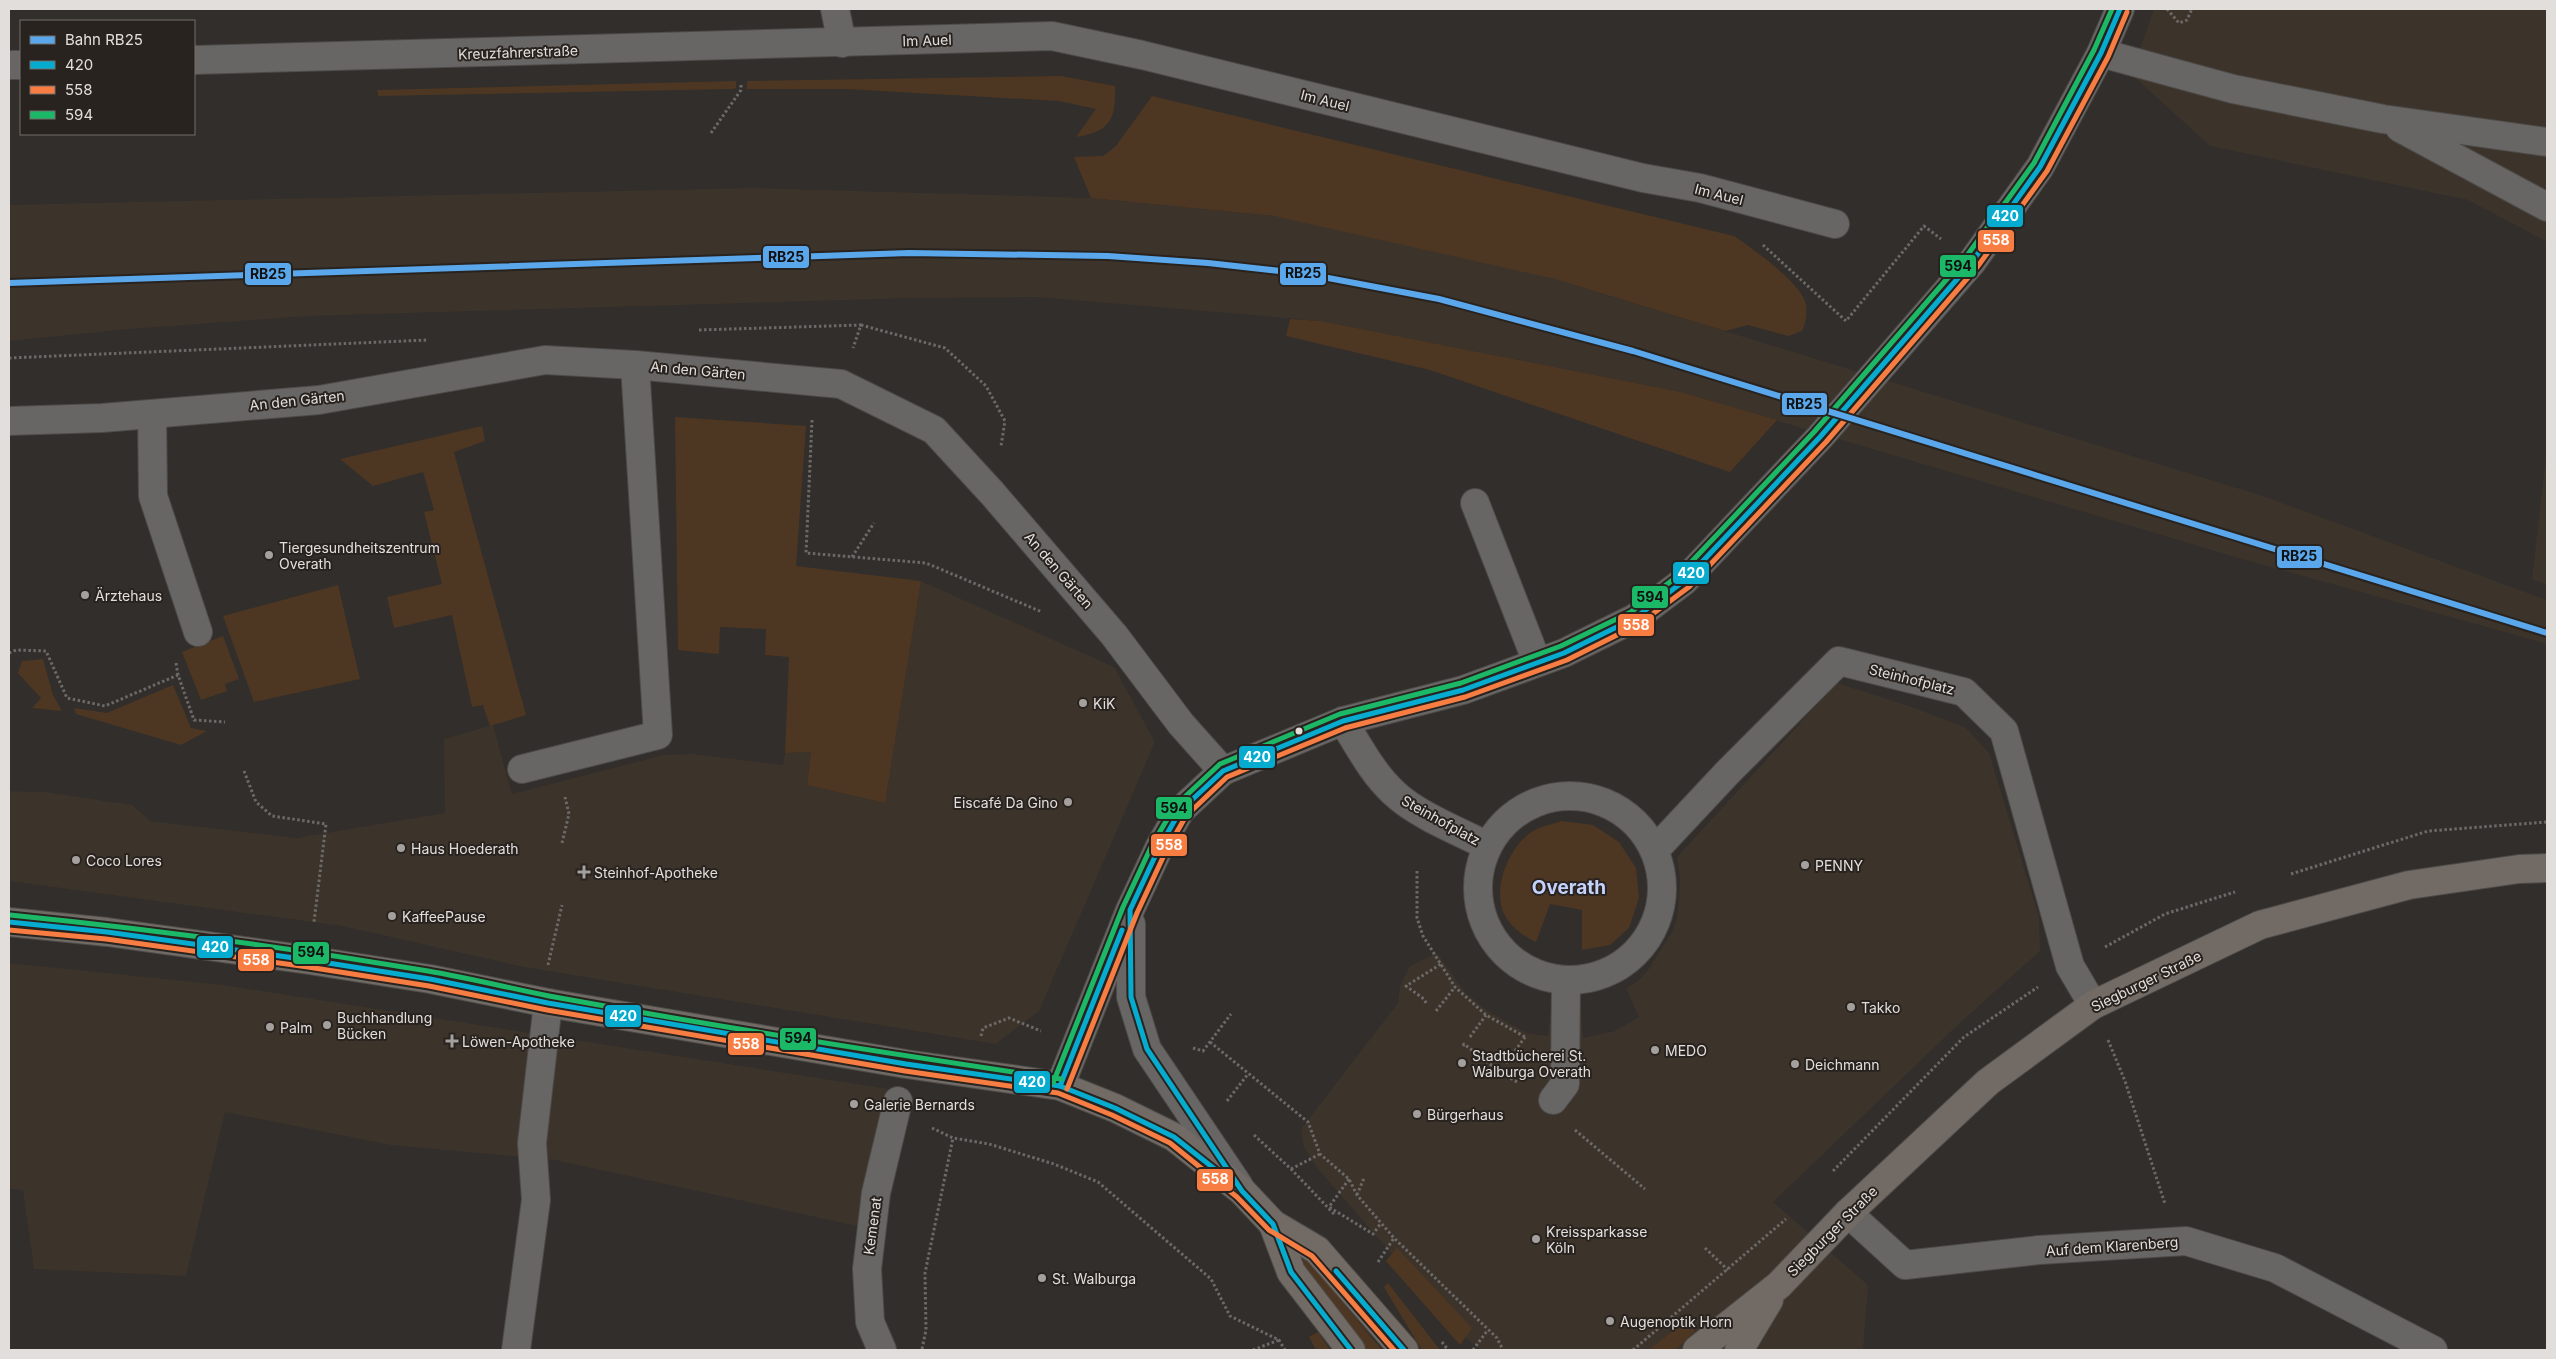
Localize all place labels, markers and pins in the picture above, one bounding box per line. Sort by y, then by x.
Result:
place label: Tiergesundheitszentrum Overath [279,539,440,572]
marker: Tiergesundheitszentrum Overath [263,549,275,561]
place label: Ärztehaus [95,587,162,604]
marker: Ärztehaus [79,589,91,601]
place label: KiK [1093,695,1116,712]
marker: KiK [1077,697,1089,709]
unlabelled marker [1294,726,1304,736]
place label: Eiscafé Da Gino [954,794,1058,811]
marker: Eiscafé Da Gino [1062,796,1074,808]
place label: Haus Hoederath [411,840,519,857]
marker: Haus Hoederath [395,842,407,854]
place label: Coco Lores [86,852,162,869]
marker: Coco Lores [70,854,82,866]
place label: PENNY [1815,857,1863,874]
marker: PENNY [1799,859,1811,871]
place label: Steinhof-Apotheke [594,864,718,881]
marker: Steinhof-Apotheke [578,866,590,878]
place label: KaffeePause [402,908,486,925]
marker: KaffeePause [386,910,398,922]
place label: Takko [1861,999,1900,1016]
marker: Takko [1845,1001,1857,1013]
place label: Buchhandlung Bücken [337,1009,432,1042]
place label: Palm [280,1019,312,1036]
marker: Buchhandlung Bücken [321,1019,333,1031]
marker: Palm [264,1021,276,1033]
place label: Löwen-Apotheke [462,1033,575,1050]
marker: Löwen-Apotheke [446,1035,458,1047]
place label: MEDO [1665,1042,1707,1059]
marker: MEDO [1649,1044,1661,1056]
place label: Stadtbücherei St. Walburga Overath [1472,1047,1591,1080]
place label: Deichmann [1805,1056,1880,1073]
marker: Stadtbücherei St. Walburga Overath [1456,1057,1468,1069]
marker: Deichmann [1789,1058,1801,1070]
place label: Galerie Bernards [864,1096,975,1113]
marker: Galerie Bernards [848,1098,860,1110]
place label: Bürgerhaus [1427,1106,1504,1123]
marker: Bürgerhaus [1411,1108,1423,1120]
place label: Kreissparkasse Köln [1546,1223,1647,1256]
marker: Kreissparkasse Köln [1530,1233,1542,1245]
place label: St. Walburga [1052,1270,1136,1287]
marker: St. Walburga [1036,1272,1048,1284]
place label: Augenoptik Horn [1620,1313,1732,1330]
marker: Augenoptik Horn [1604,1315,1616,1327]

